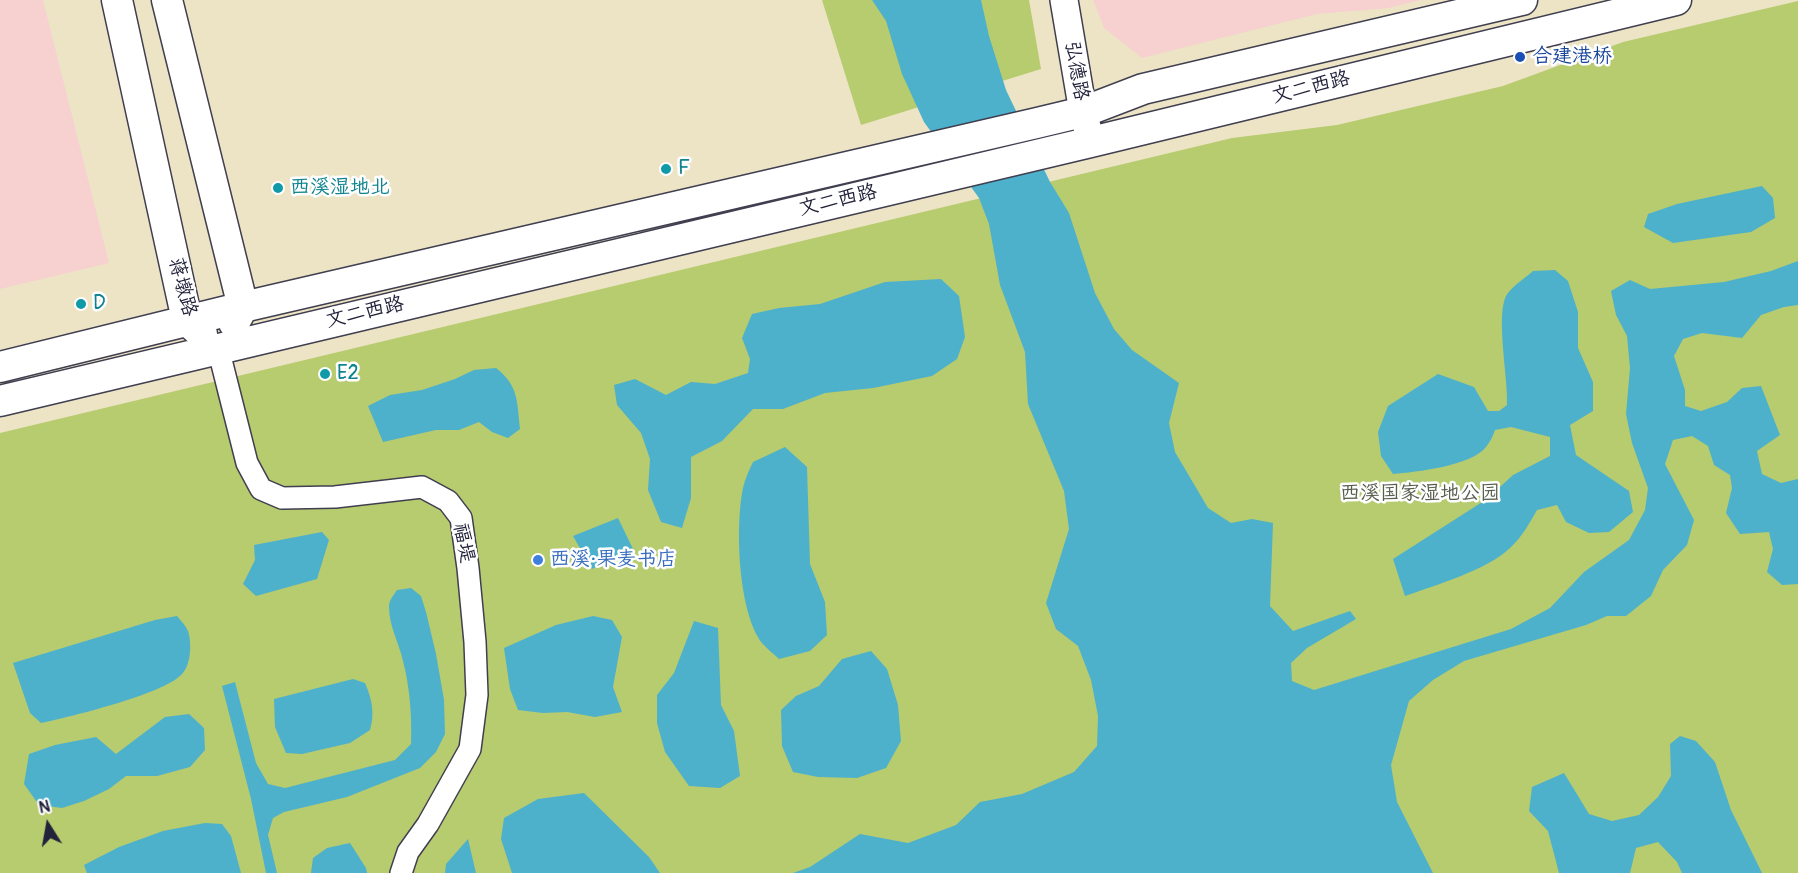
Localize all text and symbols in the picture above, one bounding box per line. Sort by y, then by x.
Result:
street label: 弘德路 [1059,39,1093,103]
place label: 合建港桥 [1532,45,1612,69]
marker: 合建港桥 [1513,50,1527,64]
street label: 文二西路 [1269,67,1353,109]
place label: F [678,157,690,181]
marker: F [659,162,673,176]
place label: 西溪湿地北 [290,176,390,200]
street label: 文二西路 [796,180,880,222]
marker: 西溪湿地北 [271,181,285,195]
street label: 蒋墩路 [163,255,201,319]
place label: D [93,292,106,316]
street label: 文二西路 [323,292,407,334]
marker: D [74,297,88,311]
place label: E2 [337,362,359,386]
marker: E2 [318,367,332,381]
park label: 西溪国家湿地公园 [1340,482,1500,506]
street label: 福堤 [447,521,479,565]
place label: 西溪·果麦书店 [550,548,676,572]
marker: 西溪·果麦书店 [531,553,545,567]
north arrow [18,795,78,855]
text: N [37,796,52,818]

